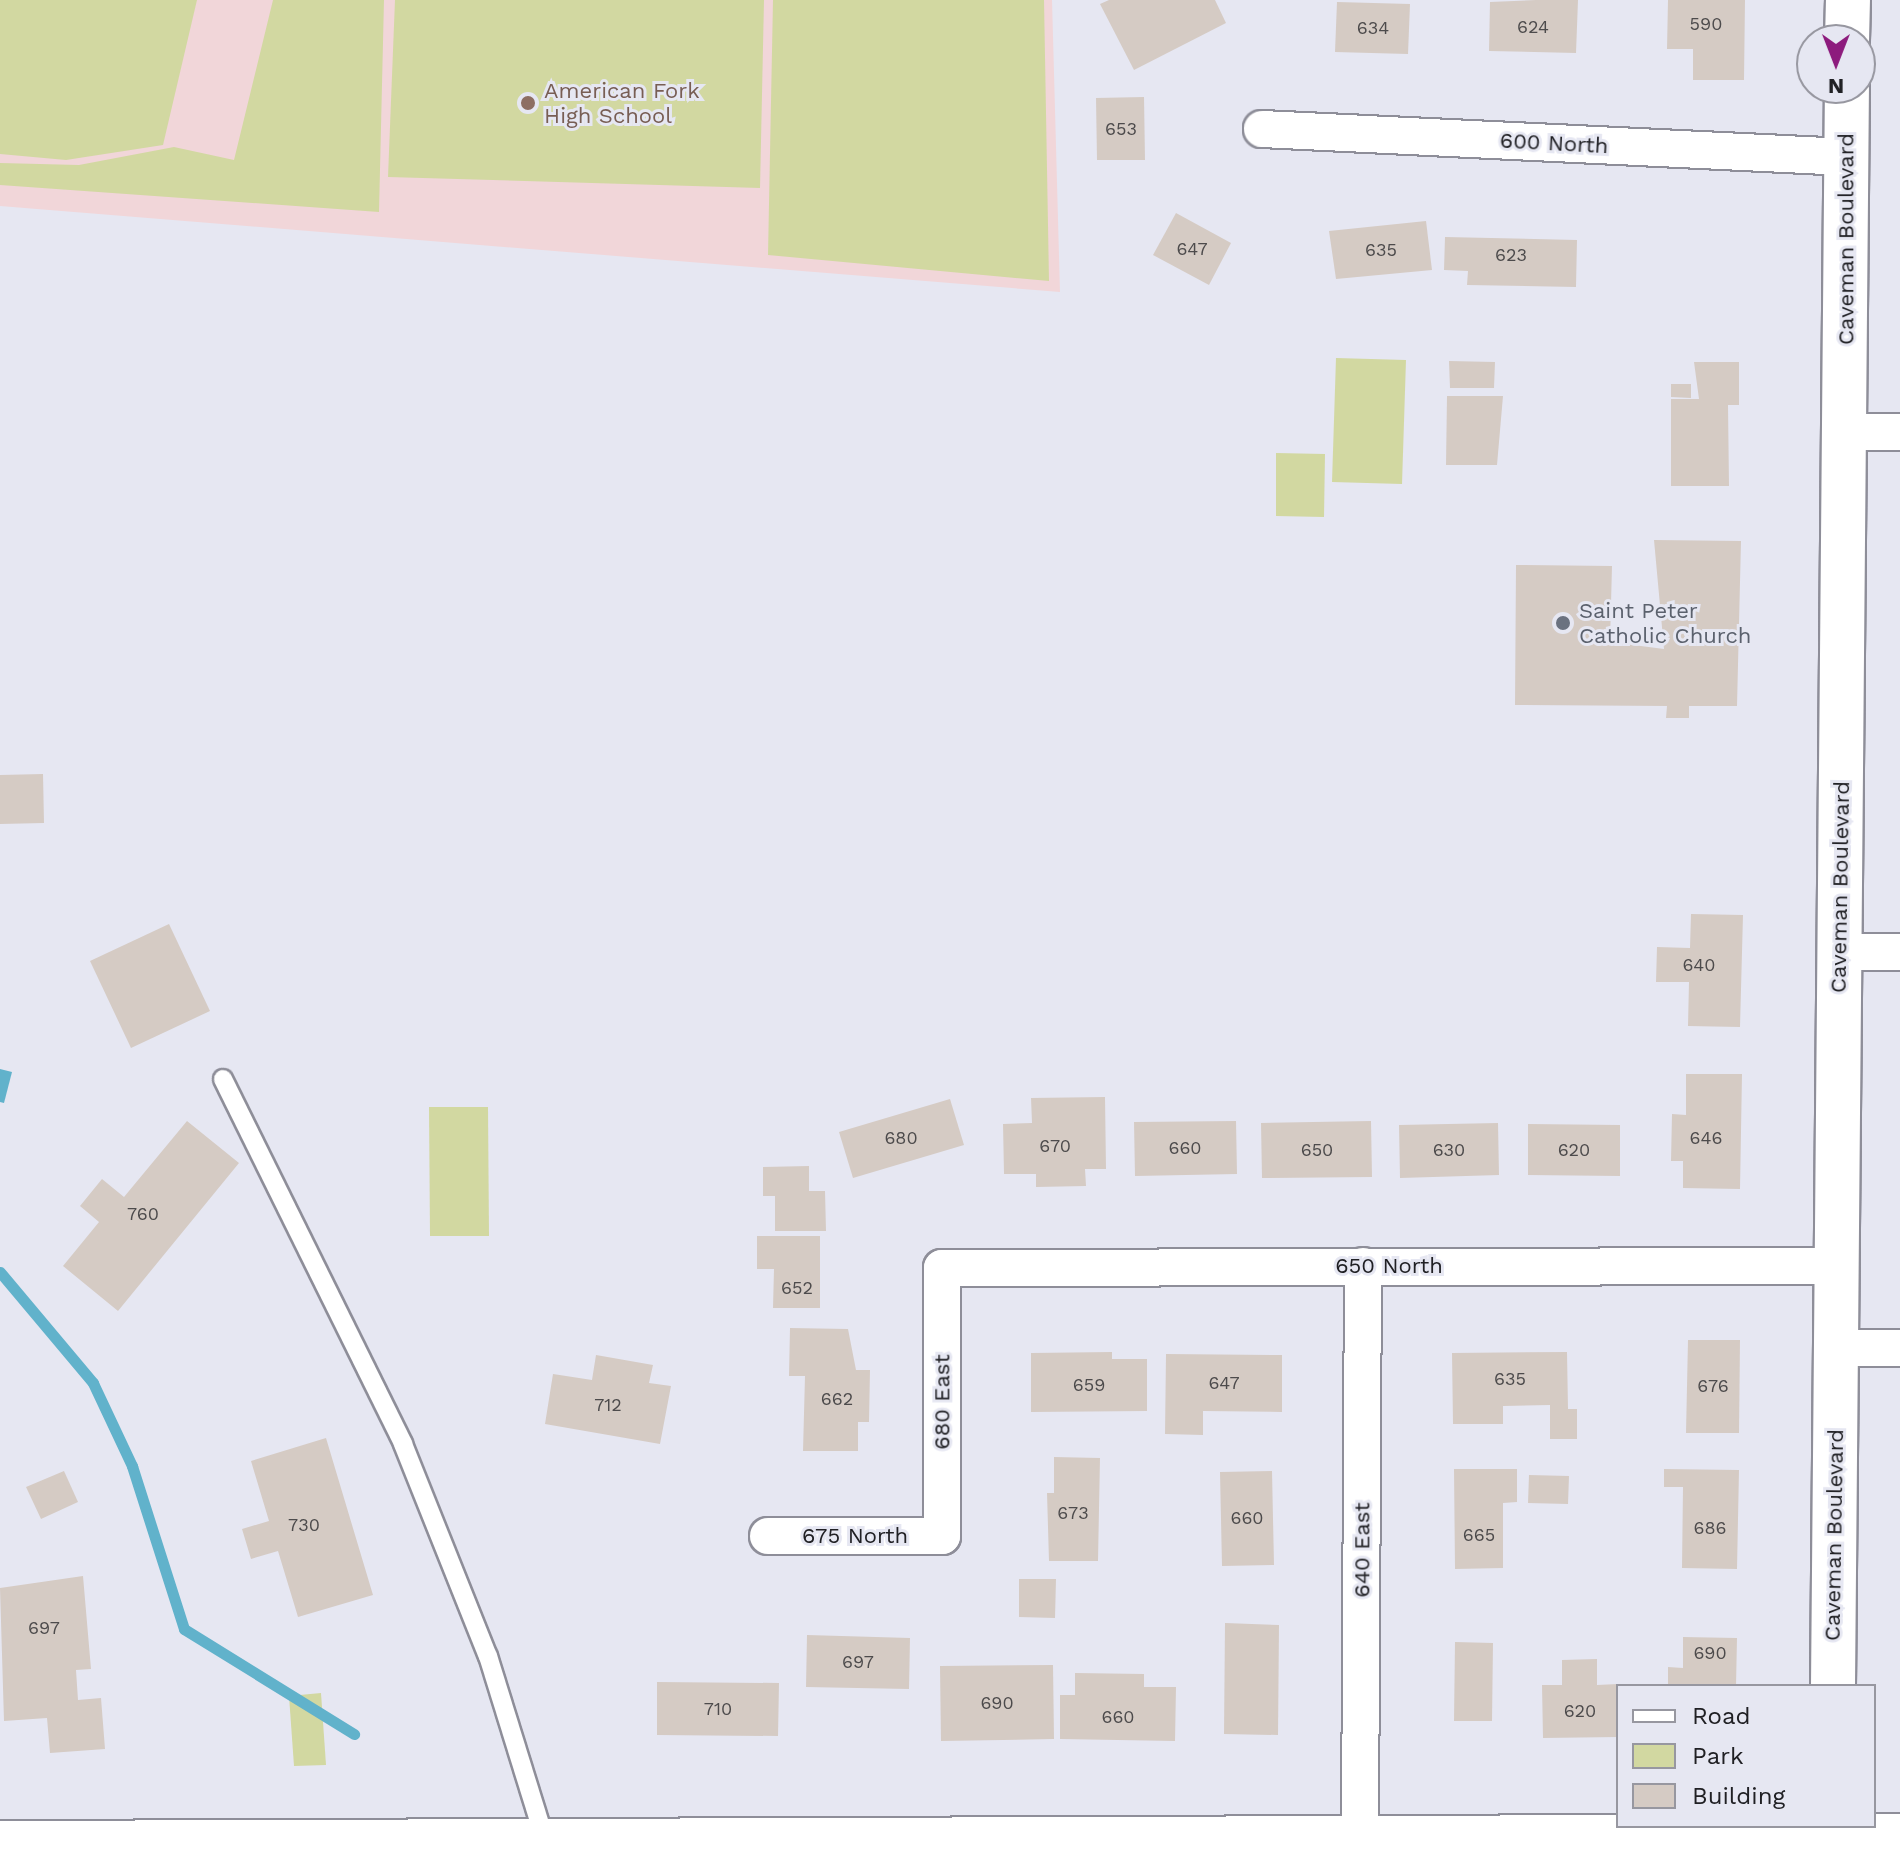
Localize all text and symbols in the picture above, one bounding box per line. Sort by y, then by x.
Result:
house number: 590 [1690,13,1722,35]
house number: 624 [1517,16,1549,38]
house number: 634 [1357,17,1389,39]
north arrow [1796,24,1876,104]
text: N [1828,74,1844,99]
place label: American Fork High School [544,77,700,128]
marker: American Fork High School [519,94,537,112]
house number: 653 [1105,118,1137,140]
street label: 600 North [1499,127,1609,159]
street label: Caveman Boulevard [1833,133,1859,345]
house number: 647 [1176,238,1208,260]
house number: 635 [1365,239,1397,261]
house number: 623 [1495,244,1527,266]
place label: Saint Peter Catholic Church [1579,597,1751,648]
marker: Saint Peter Catholic Church [1554,614,1572,632]
street label: Caveman Boulevard [1825,781,1855,993]
house number: 640 [1682,954,1716,976]
house number: 680 [884,1127,918,1149]
house number: 646 [1690,1127,1722,1149]
house number: 670 [1039,1135,1071,1157]
house number: 660 [1168,1137,1202,1159]
house number: 650 [1301,1139,1333,1161]
house number: 630 [1433,1139,1465,1161]
house number: 620 [1558,1139,1590,1161]
house number: 760 [127,1203,159,1225]
street label: 650 North [1335,1253,1443,1279]
house number: 652 [781,1277,813,1299]
street label: 680 East [929,1354,955,1450]
house number: 635 [1494,1368,1526,1390]
house number: 647 [1208,1372,1240,1394]
house number: 659 [1073,1374,1105,1396]
house number: 676 [1697,1375,1729,1397]
house number: 662 [821,1388,853,1410]
house number: 712 [594,1394,622,1416]
street label: Caveman Boulevard [1819,1429,1849,1641]
house number: 673 [1057,1502,1089,1524]
street label: 640 East [1349,1502,1375,1598]
house number: 660 [1230,1507,1264,1529]
house number: 730 [288,1514,320,1536]
house number: 686 [1694,1517,1726,1539]
street label: 675 North [802,1523,908,1549]
house number: 665 [1463,1524,1495,1546]
house number: 697 [28,1617,60,1639]
house number: 690 [1693,1642,1727,1664]
house number: 697 [842,1651,874,1673]
legend [1616,1684,1876,1828]
house number: 690 [980,1692,1014,1714]
house number: 710 [704,1698,732,1720]
house number: 620 [1564,1700,1596,1722]
text: Road [1692,1702,1751,1730]
house number: 660 [1101,1706,1135,1728]
text: Park [1692,1742,1744,1770]
text: Building [1692,1782,1785,1810]

